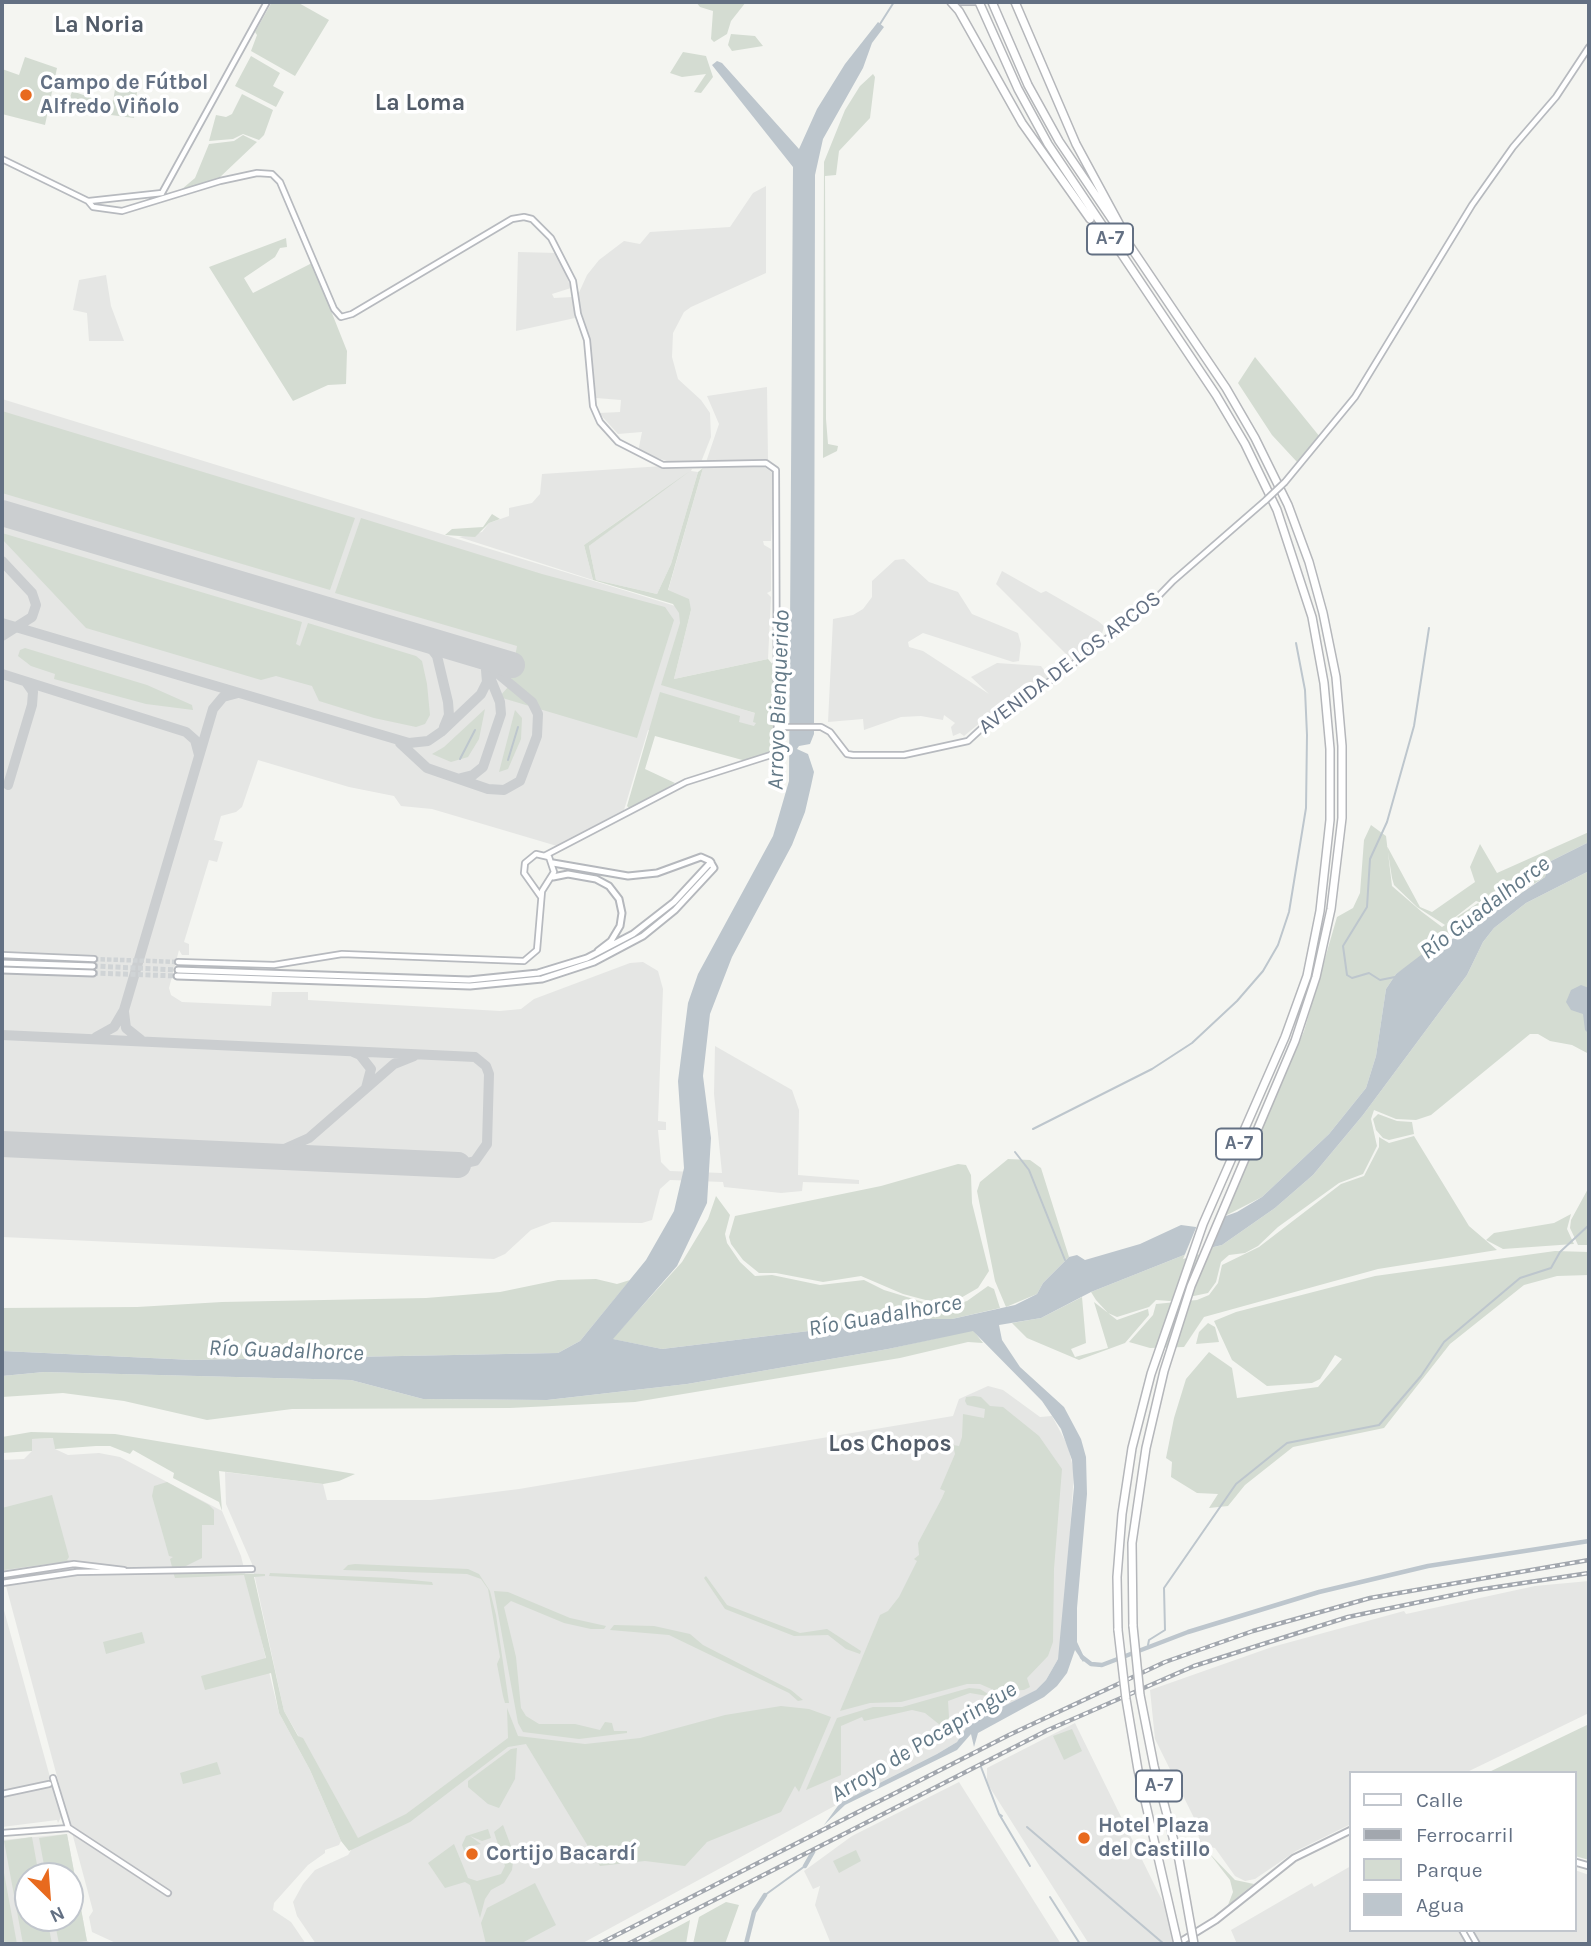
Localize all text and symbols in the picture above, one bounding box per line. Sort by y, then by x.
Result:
district label: La Noria [54,11,144,39]
place label: Campo de Fútbol Alfredo Viñolo [40,70,208,120]
marker: Campo de Fútbol Alfredo Viñolo [18,87,34,103]
district label: La Loma [375,89,465,117]
road number: A-7 [1087,224,1133,255]
street label: AVENIDA DE LOS ARCOS [974,586,1166,740]
water label: Arroyo Bienquerido [762,609,796,791]
water label: Río Guadalhorce [1415,850,1555,966]
road number: A-7 [1216,1128,1262,1160]
water label: Río Guadalhorce [806,1289,964,1343]
water label: Río Guadalhorce [208,1334,364,1368]
district label: Los Chopos [828,1430,952,1458]
water label: Arroyo de Pocapringue [826,1676,1022,1808]
road number: A-7 [1136,1770,1182,1801]
legend [1350,1771,1577,1932]
text: Calle [1416,1788,1463,1812]
place label: Hotel Plaza del Castillo [1098,1813,1210,1863]
text: Ferrocarril [1416,1823,1514,1847]
marker: Hotel Plaza del Castillo [1076,1830,1092,1846]
place label: Cortijo Bacardí [486,1841,636,1867]
marker: Cortijo Bacardí [464,1846,480,1862]
text: Parque [1416,1858,1483,1882]
north arrow [14,1862,84,1932]
text: Agua [1416,1893,1464,1917]
text: N [46,1901,68,1927]

